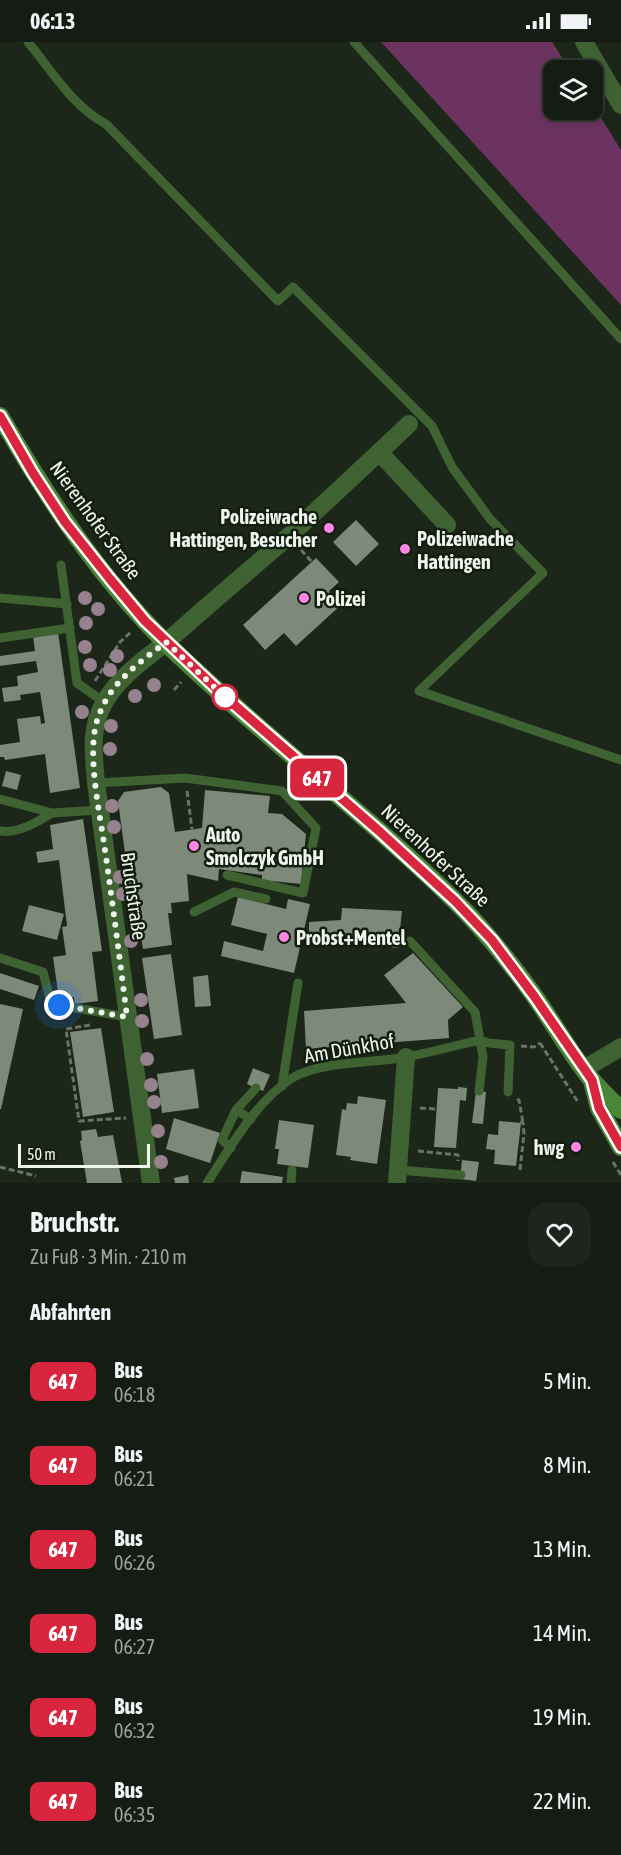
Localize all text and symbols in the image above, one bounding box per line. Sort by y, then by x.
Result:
text: 06:13 [30,8,75,34]
map controls [543,60,603,120]
button: layers [543,60,603,120]
street label: Nierenhofer Straße [46,457,146,583]
place label: Polizeiwache Hattingen, Besucher [170,505,318,551]
marker: Polizeiwache Hattingen, Besucher [322,521,336,535]
place label: Polizeiwache Hattingen [417,527,514,573]
marker: Polizeiwache Hattingen [398,542,412,556]
place label: Polizei [316,587,366,610]
marker: Polizei [297,591,311,605]
unlabelled marker [212,684,238,710]
line badge: 647 [282,758,352,798]
text: 647 [302,766,332,790]
street label: Nierenhofer Straße [377,799,495,911]
place label: Auto Smolczyk GmbH [205,823,324,869]
marker: Auto Smolczyk GmbH [187,839,201,853]
street label: Bruchstraße [116,851,152,941]
place label: Probst+Mentel [296,926,407,949]
marker: Probst+Mentel [277,930,291,944]
your location [44,990,74,1020]
street label: Am Dünkhof [302,1029,396,1067]
place label: hwg [534,1136,564,1159]
marker: hwg [569,1140,583,1154]
scale bar [18,1141,150,1168]
text: 50 m [27,1145,56,1163]
button: heart [528,1203,591,1266]
text: Bruchstr. [30,1206,119,1238]
text: Zu Fuß · 3 Min. · 210 m [30,1245,187,1268]
text: Abfahrten [30,1299,111,1325]
text: Bus [114,1357,143,1383]
text: 5 Min. [543,1368,591,1394]
text: 647 [48,1369,78,1393]
text: 06:18 [114,1383,155,1406]
text: Bus [114,1441,143,1467]
text: 8 Min. [543,1452,591,1478]
text: 647 [48,1453,78,1477]
text: 06:21 [114,1467,155,1490]
text: Bus [114,1525,143,1551]
text: 13 Min. [533,1536,591,1562]
text: 647 [48,1537,78,1561]
text: 06:26 [114,1551,155,1574]
text: Bus [114,1609,143,1635]
text: 14 Min. [533,1620,591,1646]
text: 647 [48,1621,78,1645]
text: 06:27 [114,1635,155,1658]
text: Bus [114,1693,143,1719]
text: 19 Min. [533,1704,591,1730]
text: 647 [48,1705,78,1729]
text: 06:32 [114,1719,155,1742]
text: Bus [114,1777,143,1803]
text: 22 Min. [533,1788,591,1814]
text: 647 [48,1789,78,1813]
text: 06:35 [114,1803,155,1826]

